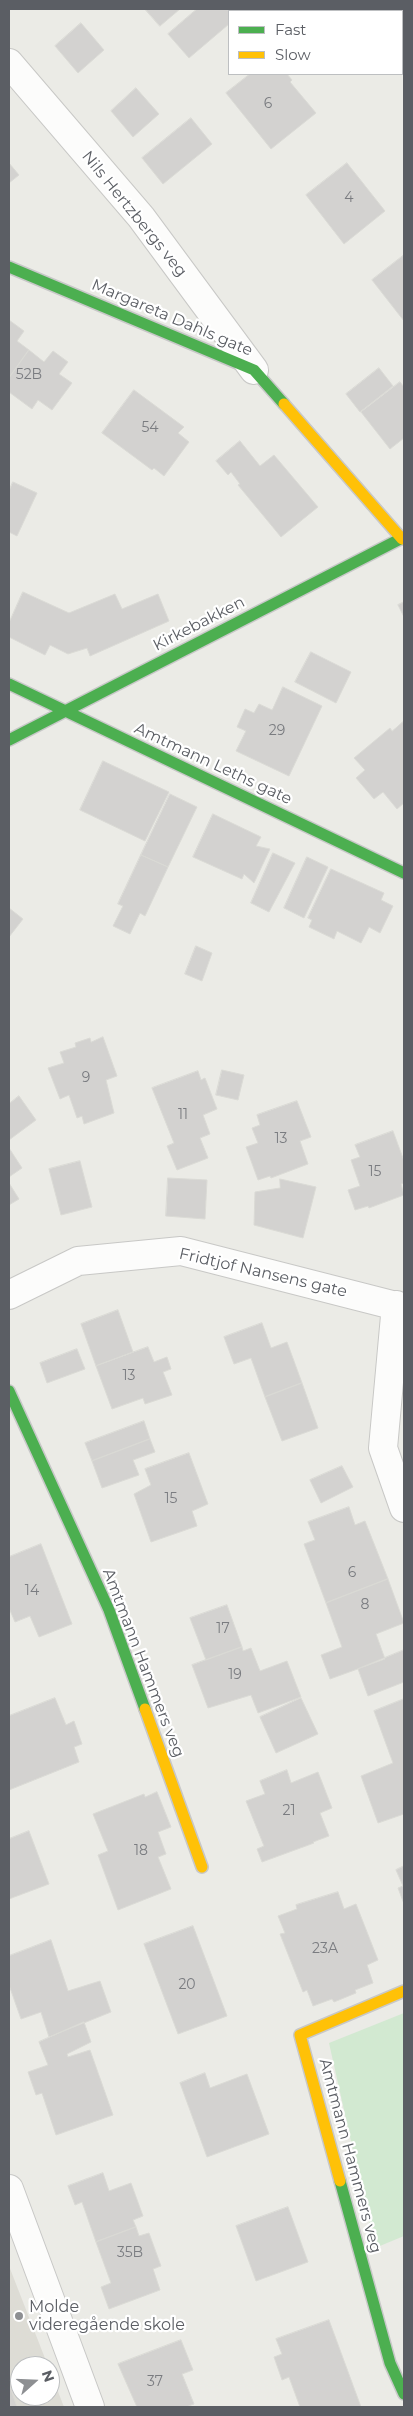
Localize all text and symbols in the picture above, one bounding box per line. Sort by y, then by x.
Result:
legend [228,10,403,75]
text: Fast [275,20,306,39]
text: Slow [275,45,311,64]
house number: 6 [264,96,272,112]
street label: Nils Hertzbergs veg [77,147,191,281]
house number: 4 [344,190,354,206]
street label: Margareta Dahls gate [89,275,255,361]
house number: 52B [16,367,42,383]
house number: 54 [141,420,159,436]
street label: Kirkebakken [150,593,248,655]
street label: Amtmann Leths gate [131,719,295,809]
house number: 29 [269,723,285,739]
house number: 9 [82,1070,90,1086]
house number: 11 [178,1107,188,1123]
house number: 13 [275,1131,287,1147]
house number: 15 [369,1164,381,1180]
street label: Fridtjof Nansens gate [177,1244,349,1302]
house number: 13 [123,1368,135,1384]
house number: 15 [165,1491,177,1507]
house number: 6 [348,1565,356,1581]
street label: Amtmann Hammers veg [98,1566,188,1760]
house number: 14 [25,1583,39,1599]
house number: 8 [361,1597,369,1613]
house number: 17 [216,1621,230,1637]
house number: 19 [228,1667,242,1683]
house number: 21 [282,1803,296,1819]
house number: 18 [134,1843,148,1859]
house number: 23A [312,1941,338,1957]
house number: 20 [178,1977,196,1993]
street label: Amtmann Hammers veg [315,2057,385,2255]
house number: 35B [117,2245,143,2261]
place label: Molde videregående skole [29,2297,185,2335]
marker: Molde videregående skole [13,2310,25,2322]
north arrow [10,2356,60,2406]
text: N [38,2368,59,2385]
house number: 37 [147,2374,163,2390]

